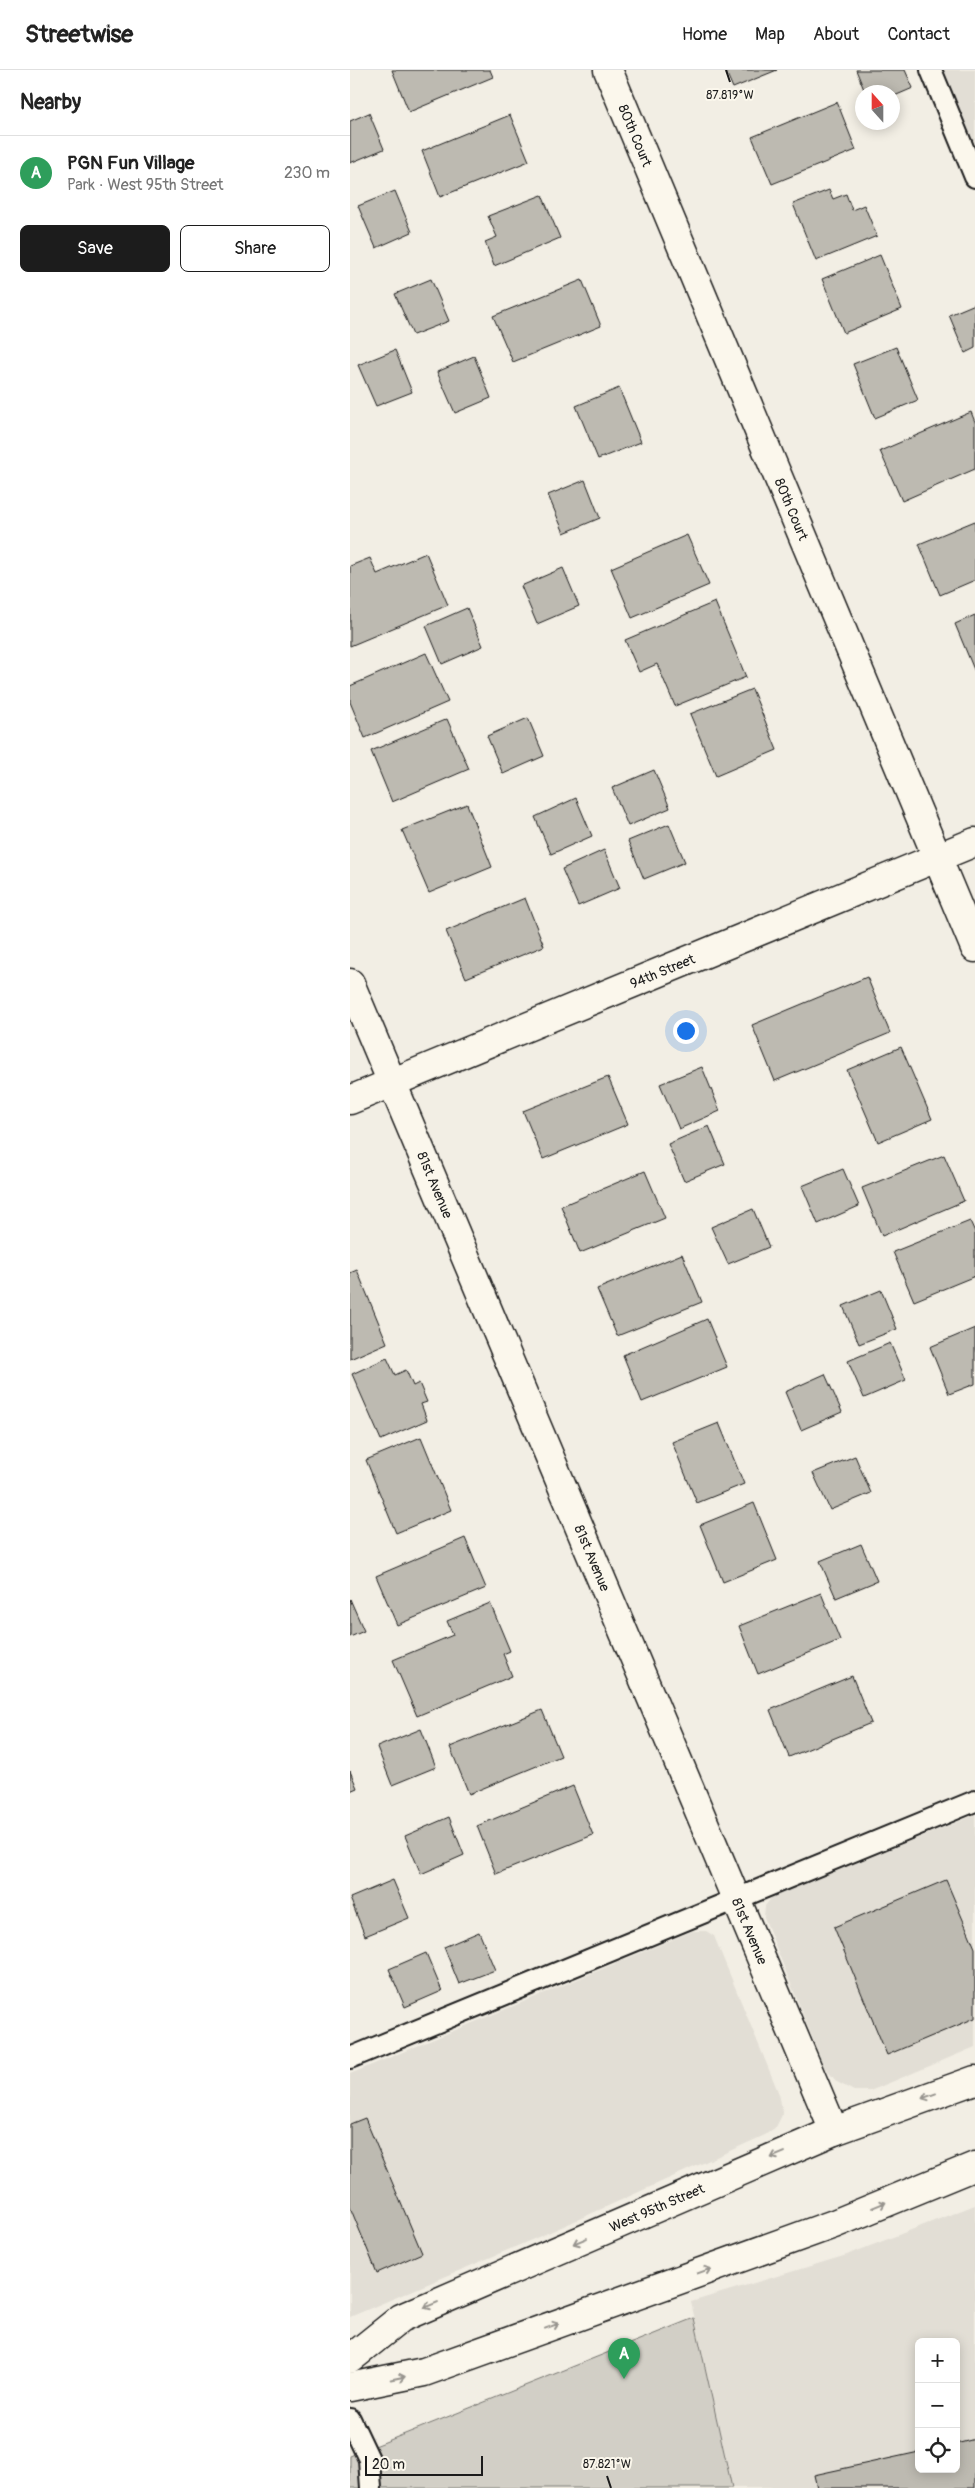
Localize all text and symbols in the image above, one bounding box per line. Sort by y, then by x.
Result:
text: Streetwise [25,20,133,49]
text: Home [682,23,727,46]
text: Map [755,23,785,46]
text: About [813,23,859,46]
text: Contact [887,23,950,46]
north arrow [855,85,900,130]
text: 87.819°W [706,88,754,103]
text: Nearby [20,89,81,116]
street label: 80th Court [615,102,656,169]
text: PGN Fun Village [67,151,195,175]
text: A [31,163,41,183]
text: 230 m [284,163,330,183]
text: Park · West 95th Street [67,175,223,195]
button: Save [20,225,170,272]
button: Share [180,225,330,272]
street label: 80th Court [771,476,812,543]
street label: 94th Street [627,950,698,992]
your location [673,1018,699,1044]
street label: 81st Avenue [414,1149,457,1221]
street label: 81st Avenue [571,1522,614,1594]
street label: 81st Avenue [728,1895,771,1967]
one-way arrow [922,2092,937,2101]
one-way arrow [771,2151,786,2161]
street label: West 95th Street [607,2179,707,2236]
one-way arrow [871,2200,886,2209]
one-way arrow [573,2237,588,2246]
one-way arrow [696,2266,712,2275]
one-way arrow [424,2301,439,2310]
one-way arrow [543,2321,559,2330]
pin: A [608,2338,640,2379]
map controls [915,2338,960,2473]
button: + [915,2338,960,2383]
one-way arrow [389,2372,405,2382]
button: − [915,2383,960,2428]
button: locate [915,2428,960,2473]
scale bar [365,2453,482,2476]
text: 20 m [372,2456,405,2473]
text: 87.821°W [583,2457,631,2472]

